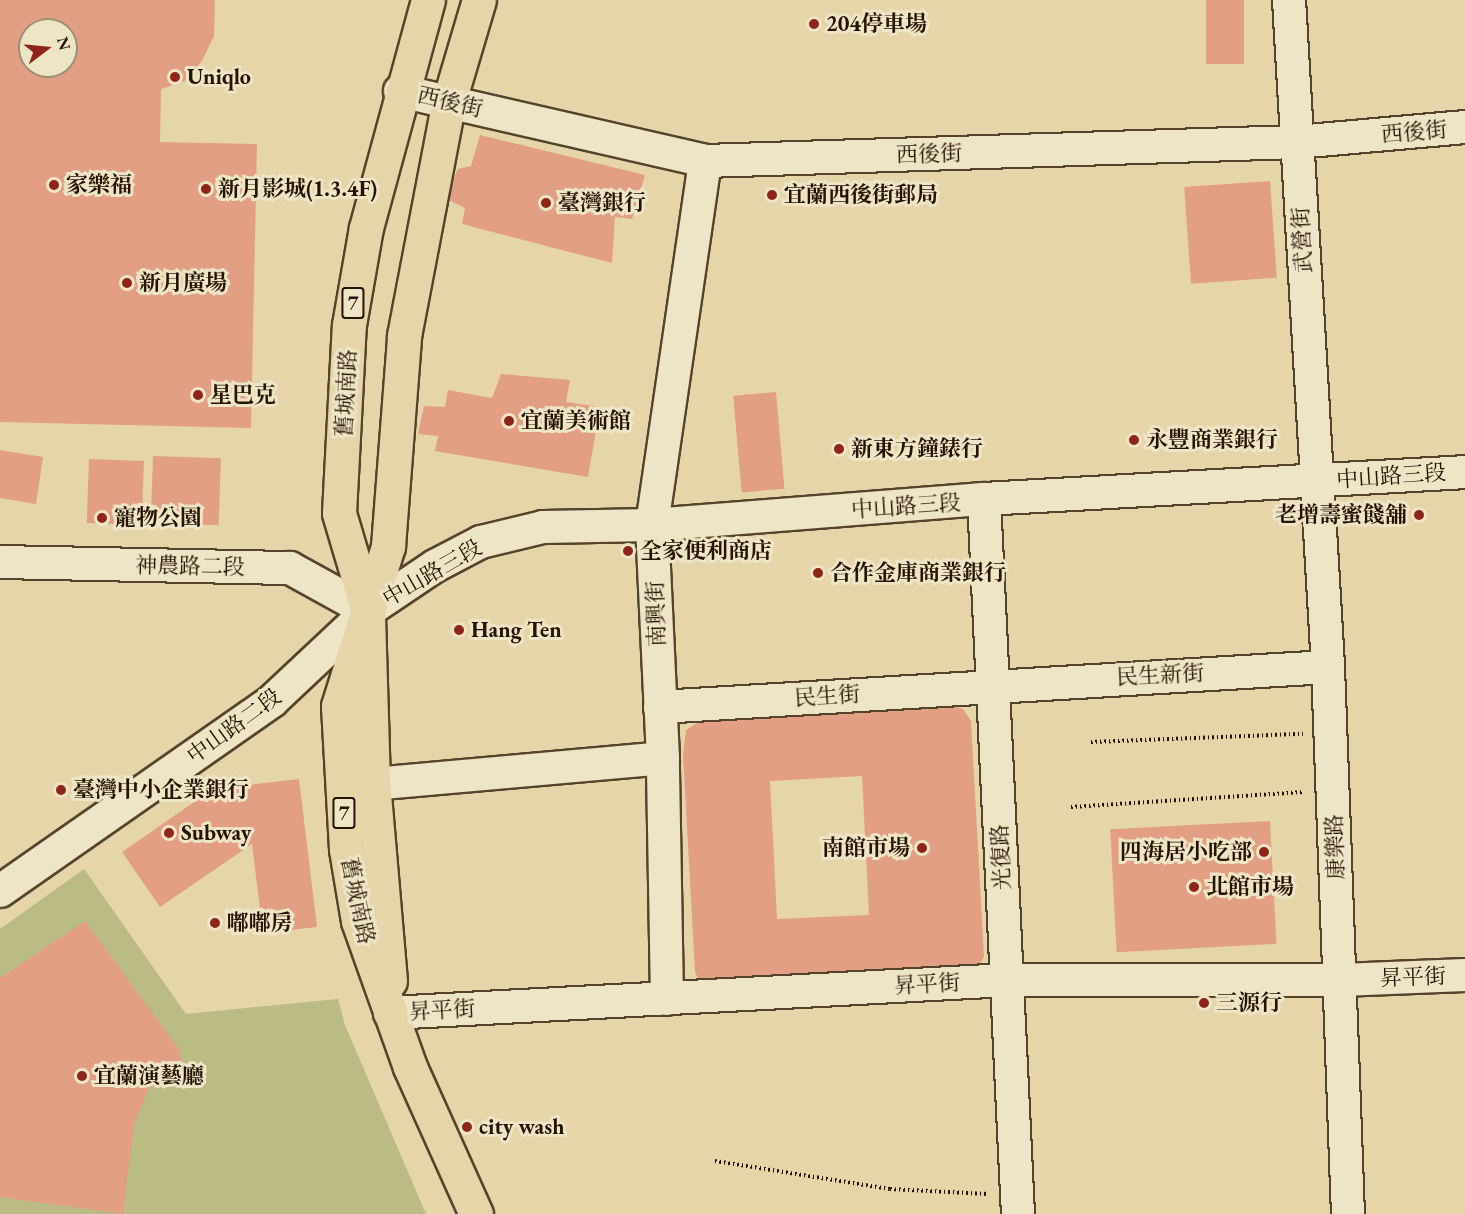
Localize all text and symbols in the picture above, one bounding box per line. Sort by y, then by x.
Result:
place label: 204停車場 [826,11,927,37]
marker: 204停車場 [807,17,821,31]
north arrow [18,18,78,78]
text: N [52,34,76,53]
place label: Uniqlo [187,64,251,90]
marker: Uniqlo [168,70,182,84]
street label: 西後街 [415,82,485,122]
street label: 西後街 [1380,116,1448,148]
street label: 西後街 [896,140,962,168]
place label: 家樂福 [66,172,132,198]
place label: 新月影城(1.3.4F) [218,176,377,202]
marker: 家樂福 [47,178,61,192]
marker: 新月影城(1.3.4F) [199,182,213,196]
place label: 宜蘭西後街郵局 [784,182,938,208]
marker: 宜蘭西後街郵局 [765,188,779,202]
place label: 臺灣銀行 [558,190,646,216]
marker: 臺灣銀行 [539,196,553,210]
street label: 武營街 [1287,206,1317,274]
place label: 新月廣場 [139,270,227,296]
marker: 新月廣場 [120,276,134,290]
road number: 7 [341,285,365,321]
street label: 舊城南路 [331,348,361,438]
place label: 星巴克 [210,382,276,408]
marker: 星巴克 [191,388,205,402]
place label: 宜蘭美術館 [521,408,631,434]
marker: 宜蘭美術館 [502,414,516,428]
place label: 永豐商業銀行 [1146,427,1278,453]
marker: 永豐商業銀行 [1127,433,1141,447]
place label: 新東方鐘錶行 [851,436,983,462]
marker: 新東方鐘錶行 [832,442,846,456]
street label: 中山路三段 [1335,459,1447,493]
street label: 中山路三段 [850,489,962,523]
place label: 老增壽蜜餞舖 [1275,502,1407,528]
place label: 寵物公園 [114,505,202,531]
marker: 老增壽蜜餞舖 [1412,508,1426,522]
marker: 寵物公園 [95,511,109,525]
street label: 中山路三段 [378,534,486,612]
place label: 全家便利商店 [640,538,772,564]
marker: 全家便利商店 [621,544,635,558]
street label: 神農路二段 [135,552,245,580]
place label: 合作金庫商業銀行 [830,560,1006,586]
marker: 合作金庫商業銀行 [811,566,825,580]
street label: 南興街 [642,581,670,647]
place label: Hang Ten [471,617,562,643]
marker: Hang Ten [452,623,466,637]
street label: 民生新街 [1115,660,1205,690]
street label: 民生街 [793,681,861,711]
street label: 中山路二段 [182,683,286,769]
place label: 臺灣中小企業銀行 [73,777,249,803]
marker: 臺灣中小企業銀行 [54,783,68,797]
road number: 7 [332,795,356,831]
street label: 康樂路 [1321,814,1349,880]
place label: Subway [181,820,251,846]
street label: 光復路 [986,823,1016,891]
marker: Subway [162,826,176,840]
place label: 南館市場 [822,835,910,861]
place label: 四海居小吃部 [1120,839,1252,865]
marker: 南館市場 [915,841,929,855]
marker: 四海居小吃部 [1257,845,1271,859]
street label: 舊城南路 [336,855,380,947]
place label: 北館市場 [1206,874,1294,900]
marker: 北館市場 [1187,880,1201,894]
place label: 嘟嘟房 [227,910,293,936]
marker: 嘟嘟房 [208,916,222,930]
street label: 昇平街 [1380,963,1446,991]
street label: 昇平街 [893,969,961,999]
place label: 三源行 [1216,990,1282,1016]
street label: 昇平街 [408,995,476,1025]
marker: 三源行 [1197,996,1211,1010]
place label: 宜蘭演藝廳 [94,1063,204,1089]
marker: 宜蘭演藝廳 [75,1069,89,1083]
place label: city wash [479,1114,564,1140]
marker: city wash [460,1120,474,1134]

